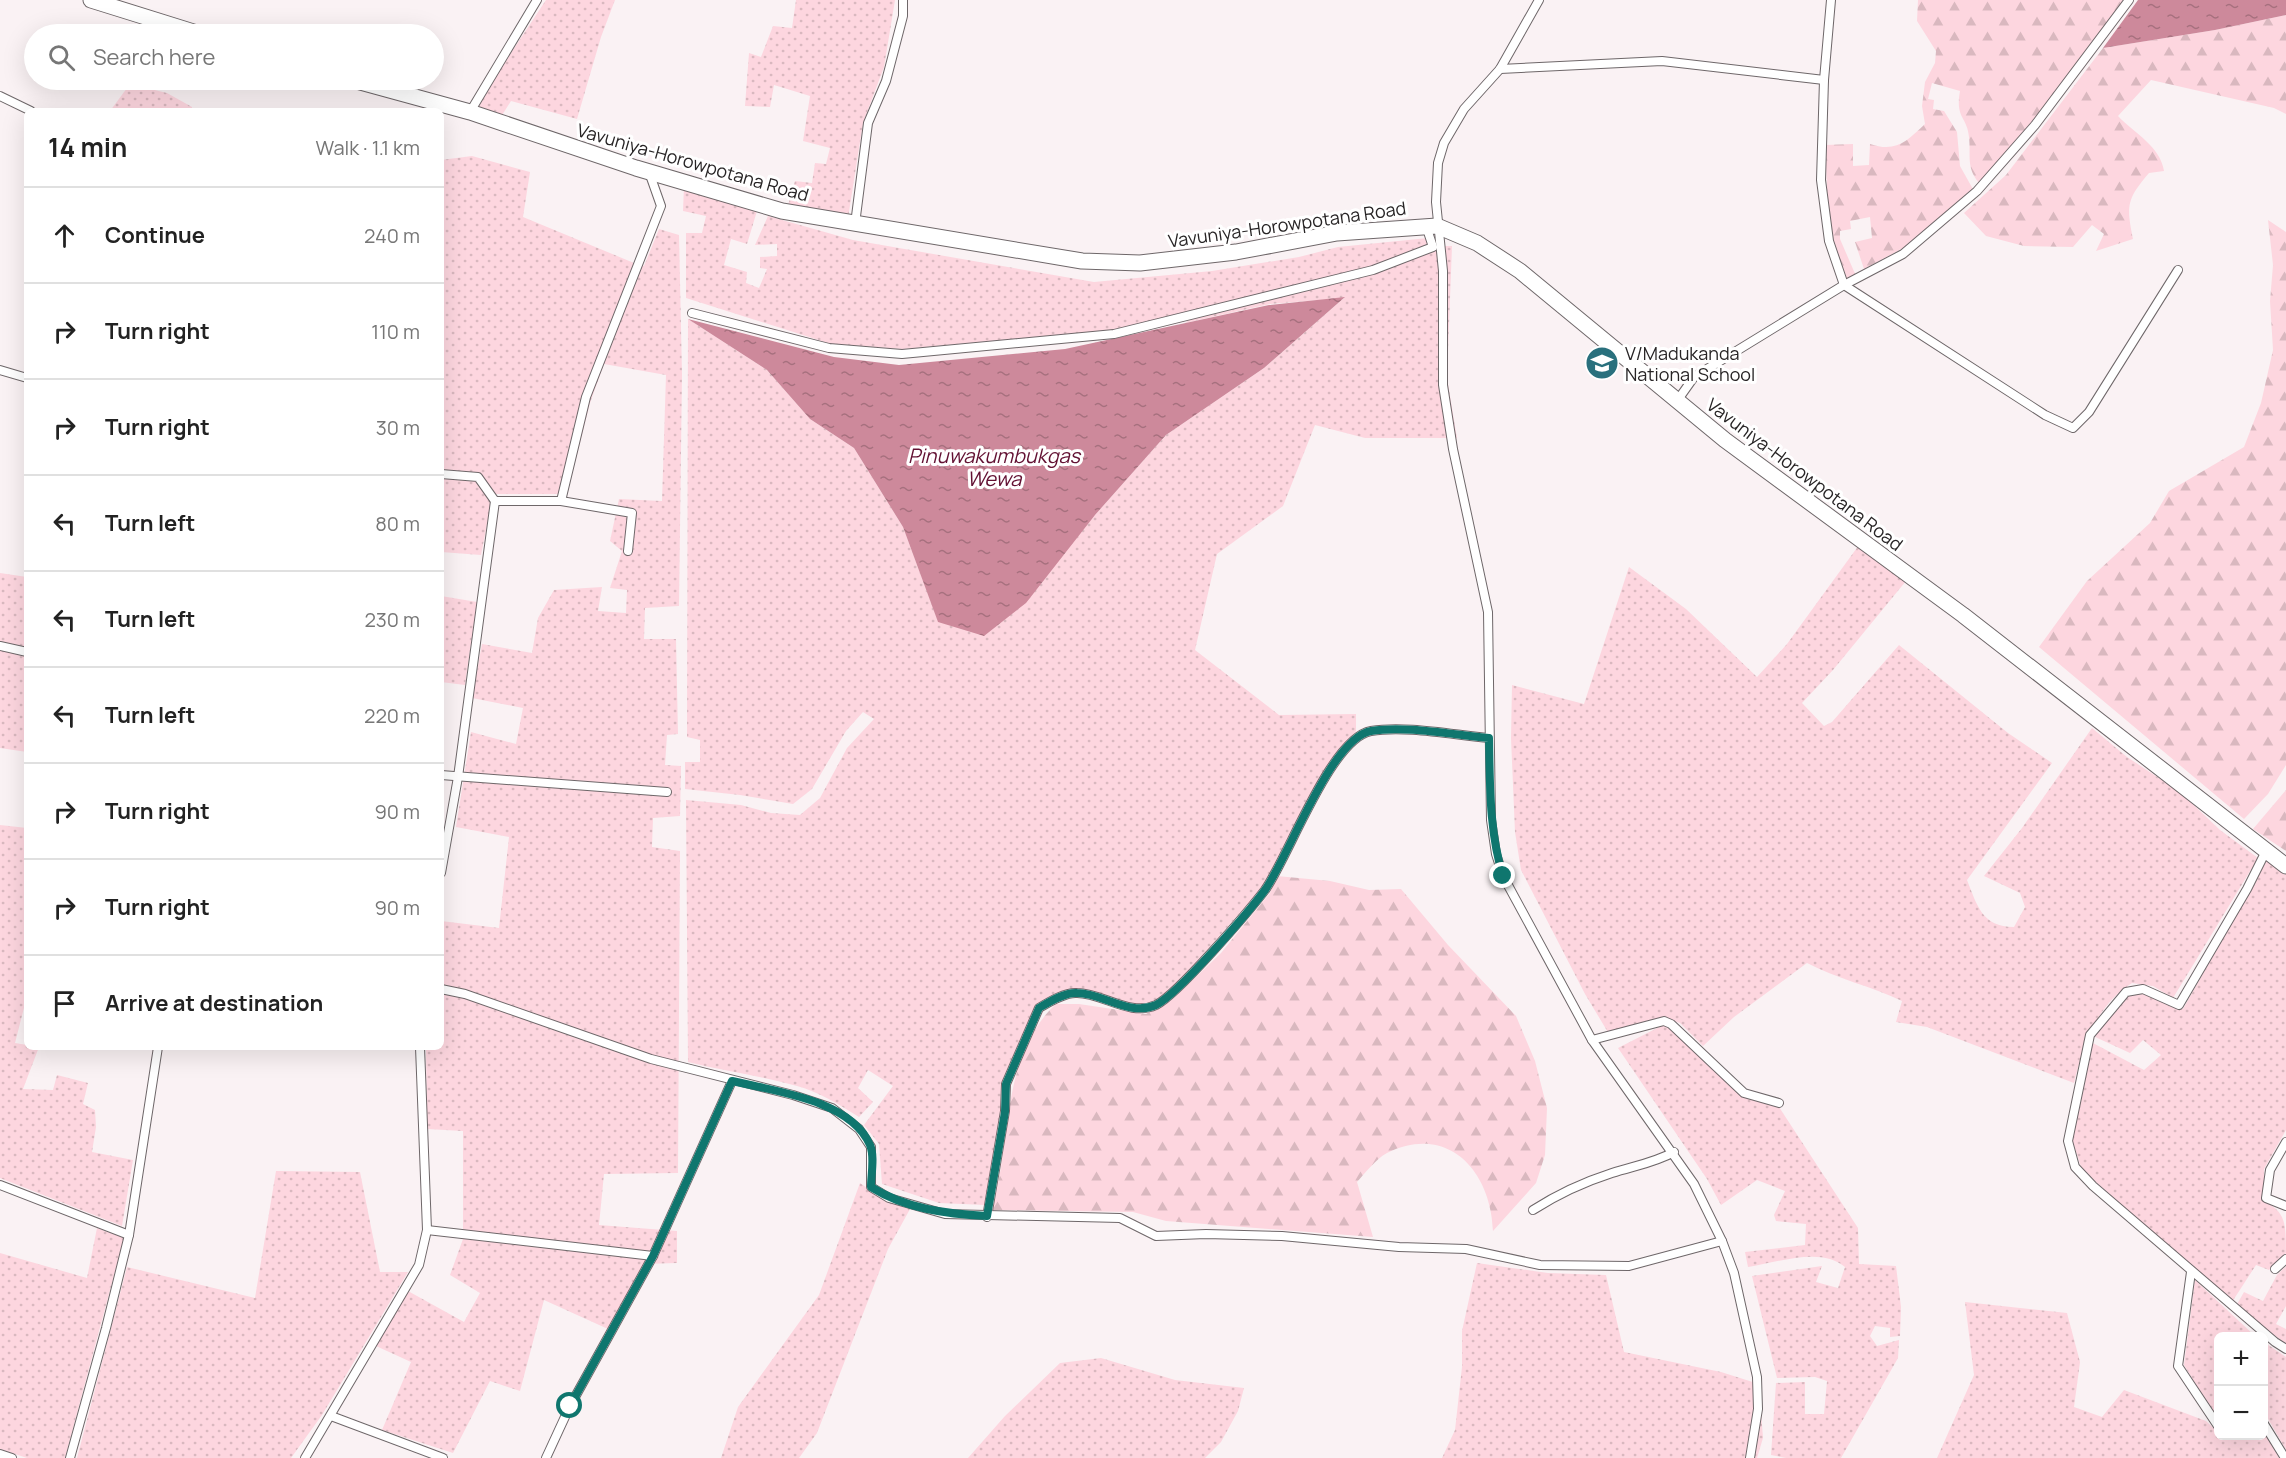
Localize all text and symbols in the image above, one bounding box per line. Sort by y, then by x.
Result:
search box [24,24,444,90]
icon: search [45,41,78,74]
text: Search here [93,42,215,72]
street label: Vavuniya-Horowpotana Road [574,117,812,207]
text: 14 min [48,129,127,165]
text: Walk · 1.1 km [316,134,420,161]
street label: Vavuniya-Horowpotana Road [1167,195,1407,253]
icon: ahead [48,219,81,252]
text: Continue [105,220,205,250]
text: 240 m [364,222,420,249]
icon: right [48,315,81,348]
text: Turn right [105,316,210,346]
text: 110 m [371,318,420,345]
place label: V/Madukanda National School [1625,341,1755,386]
school or university icon: V/Madukanda National School [1584,345,1620,381]
street label: Vavuniya-Horowpotana Road [1702,392,1908,556]
icon: right [48,411,81,444]
text: Turn right [105,412,210,442]
text: 30 m [376,414,420,441]
water label: Pinuwakumbukgas Wewa [908,442,1082,492]
icon: left [48,507,81,540]
text: Turn left [105,508,195,538]
text: 80 m [375,510,420,537]
icon: left [48,603,81,636]
text: Turn left [105,604,195,634]
text: 230 m [364,606,420,633]
icon: left [48,699,81,732]
text: Turn left [105,700,195,730]
text: 220 m [364,702,420,729]
icon: right [48,795,81,828]
text: Turn right [105,796,210,826]
text: 90 m [374,798,420,825]
route end [1489,862,1515,888]
icon: right [48,891,81,924]
text: Turn right [105,892,210,922]
text: 90 m [374,894,420,921]
icon: arrive [48,987,81,1020]
text: Arrive at destination [105,988,323,1018]
map controls [2214,1332,2268,1440]
button: + [2214,1332,2268,1386]
button: − [2214,1386,2268,1440]
route start [556,1392,582,1418]

